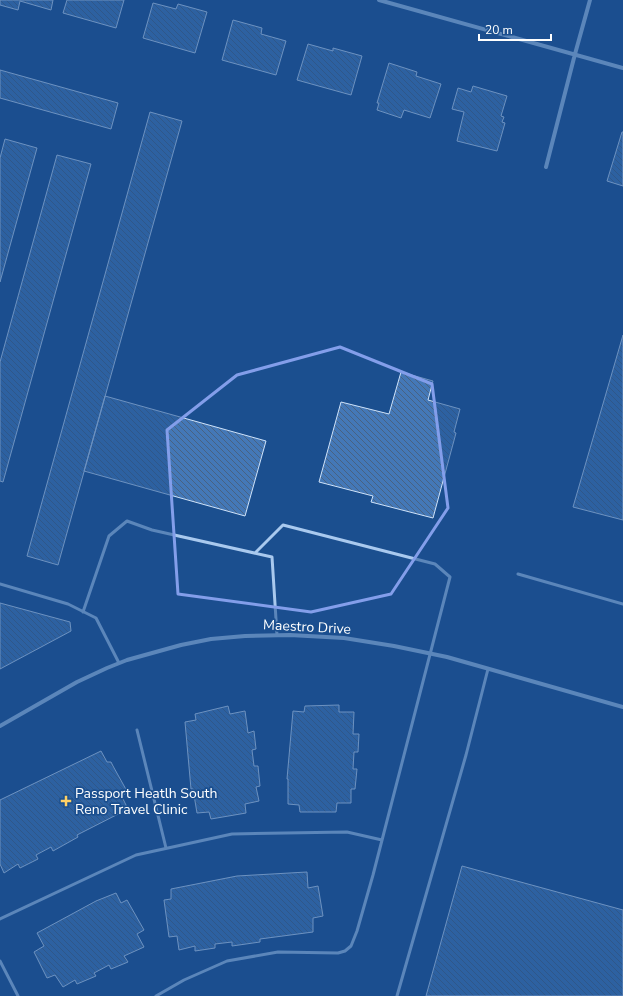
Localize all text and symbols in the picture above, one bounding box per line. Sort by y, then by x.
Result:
scale bar [479,16,551,42]
text: 20 m [485,22,513,38]
street label: Maestro Drive [263,615,351,639]
place label: Passport Heatlh South Reno Travel Clinic [75,784,217,819]
marker: Passport Heatlh South Reno Travel Clinic [60,795,72,807]

